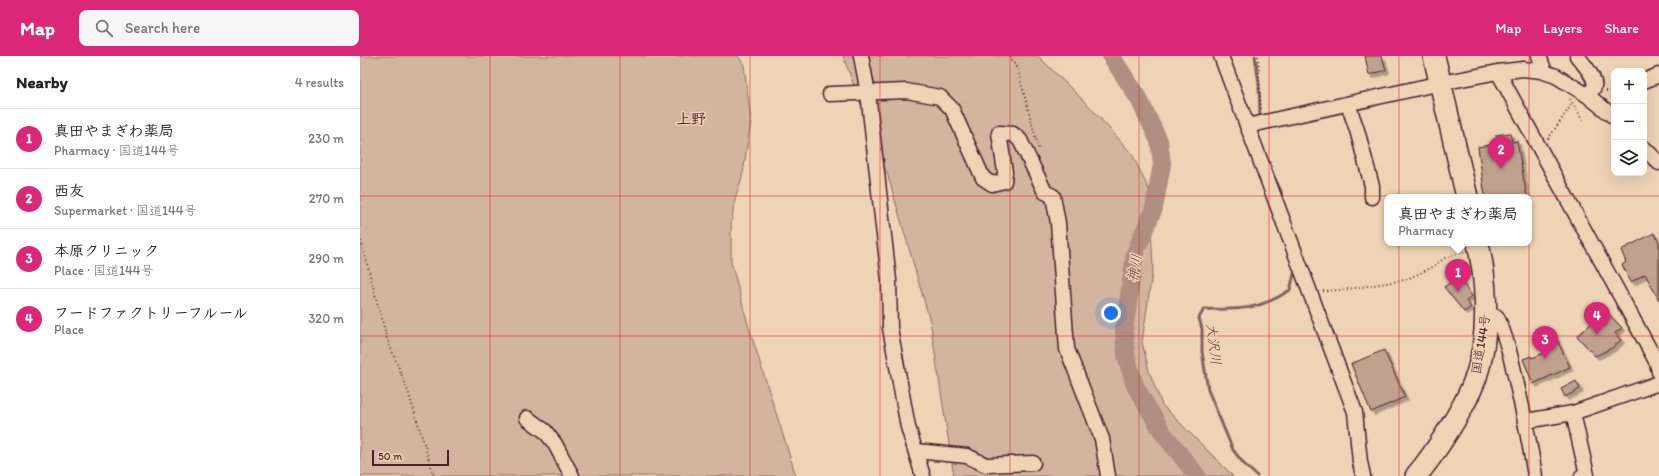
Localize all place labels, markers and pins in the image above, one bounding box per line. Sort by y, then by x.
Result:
pin: 2 [1488,136,1514,169]
pin: 1 [1445,259,1471,292]
pin: 4 [1584,302,1610,335]
pin: 3 [1532,326,1558,359]

